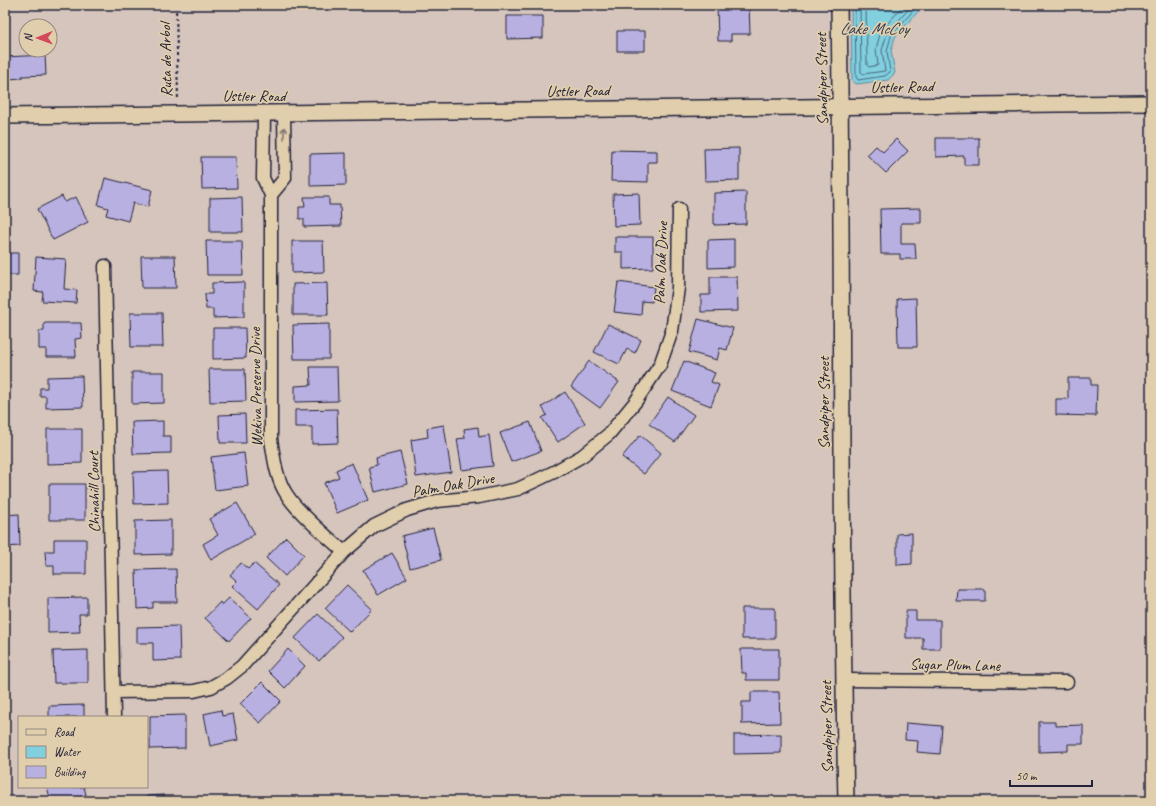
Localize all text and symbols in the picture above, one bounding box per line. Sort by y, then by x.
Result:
north arrow [18,18,58,58]
water label: Lake McCoy [840,18,912,39]
street label: Ruta de Arbol [155,20,177,97]
street label: Sandpiper Street [811,31,833,125]
text: N [21,32,35,42]
street label: Ustler Road [870,76,936,98]
street label: Ustler Road [546,80,612,102]
street label: Ustler Road [222,86,288,106]
one-way arrow [280,127,288,140]
street label: Palm Oak Drive [650,219,673,305]
street label: Wekiva Preserve Drive [245,325,267,447]
street label: Sandpiper Street [814,355,834,449]
street label: Chinahill Court [83,449,105,533]
street label: Palm Oak Drive [410,468,497,502]
street label: Sugar Plum Lane [910,654,1002,676]
street label: Sandpiper Street [816,679,838,773]
legend [18,716,148,788]
text: Road [54,724,76,740]
text: Water [54,744,82,760]
scale bar [1010,762,1092,788]
text: Building [54,764,86,780]
text: 50 m [1016,768,1038,784]

